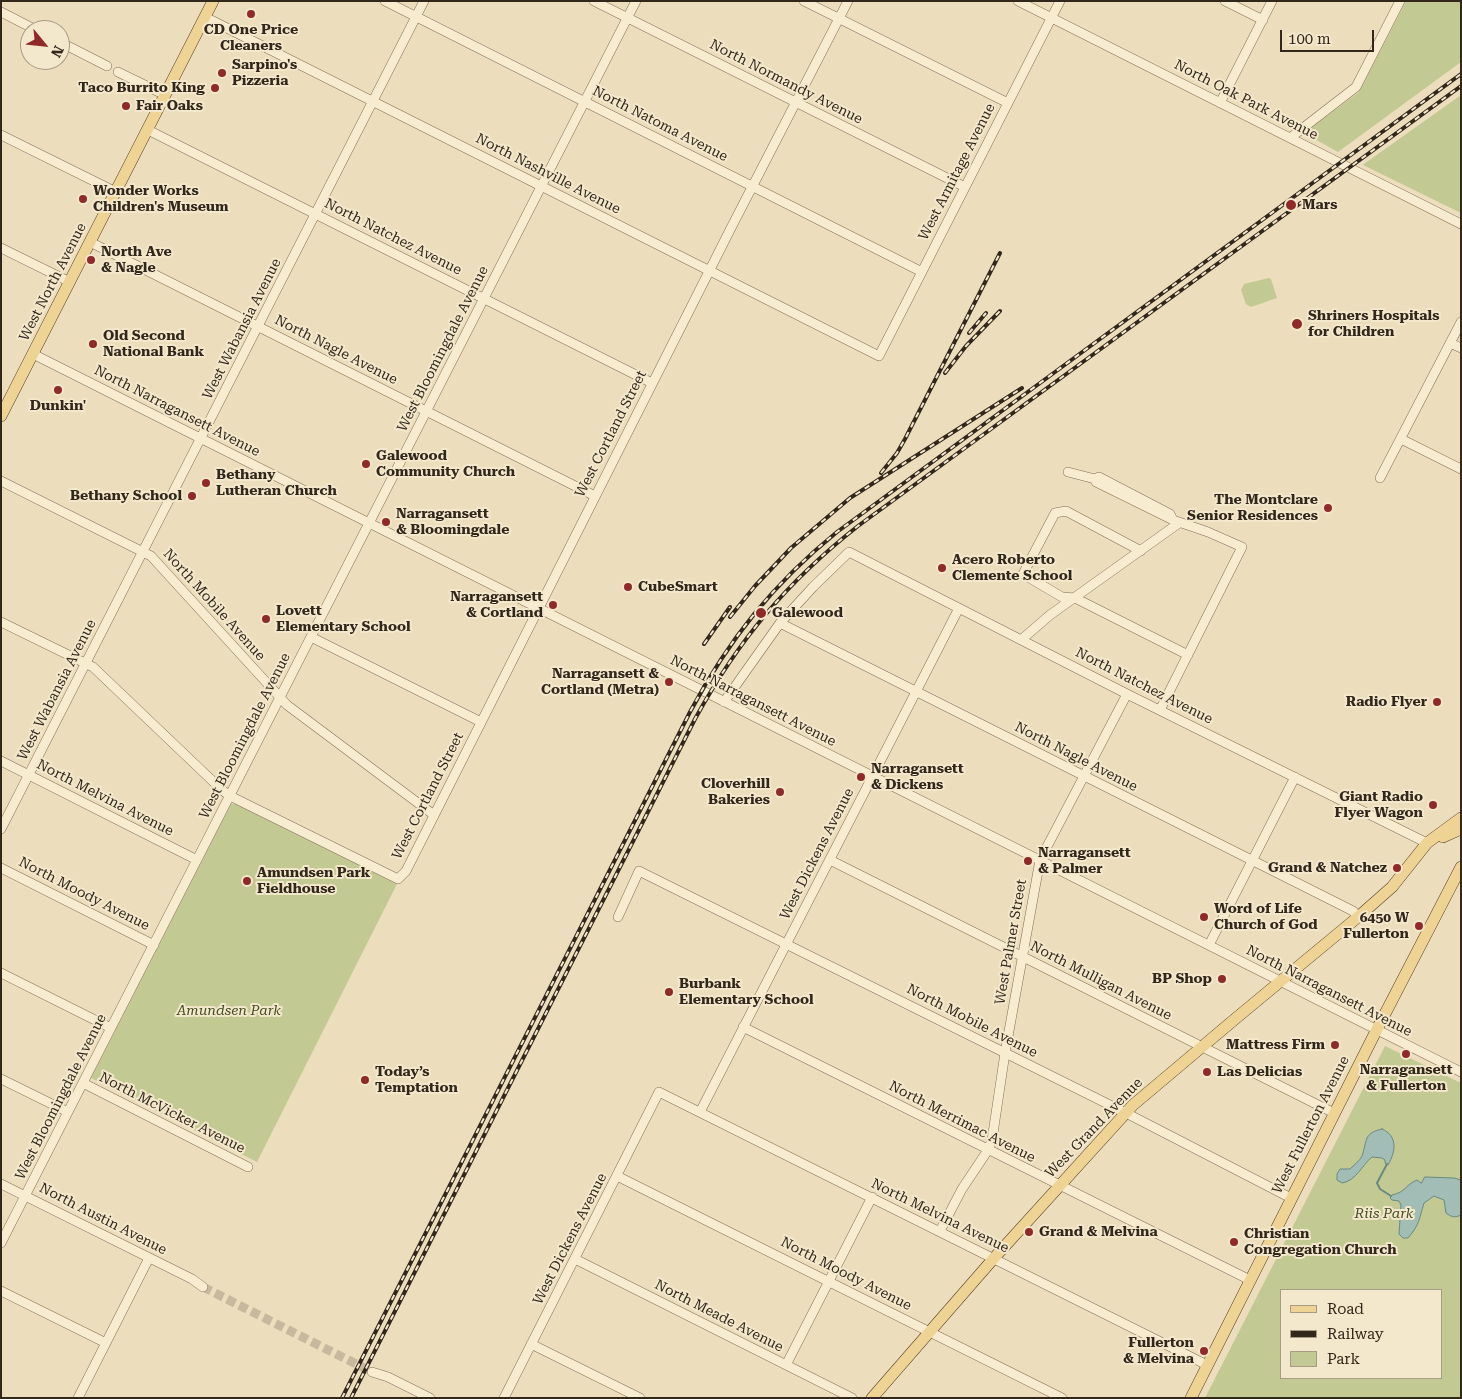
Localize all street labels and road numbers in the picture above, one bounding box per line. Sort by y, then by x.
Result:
street label: North Normandy Avenue [707,36,865,128]
street label: North Oak Park Avenue [1171,56,1321,144]
street label: North Natoma Avenue [590,83,730,165]
street label: West Armitage Avenue [915,101,999,243]
street label: North Nashville Avenue [473,130,623,218]
street label: North Natchez Avenue [322,195,464,279]
street label: West North Avenue [16,220,90,344]
street label: West Wabansia Avenue [199,256,285,402]
street label: West Bloomingdale Avenue [394,263,492,435]
street label: North Nagle Avenue [272,312,400,388]
street label: North Narragansett Avenue [91,362,263,460]
street label: West Cortland Street [572,368,650,500]
street label: North Mobile Avenue [159,546,269,664]
street label: West Wabansia Avenue [14,617,100,763]
street label: North Natchez Avenue [1073,644,1215,728]
street label: West Bloomingdale Avenue [196,650,294,822]
street label: North Narragansett Avenue [667,652,839,750]
street label: North Nagle Avenue [1012,719,1140,795]
street label: West Cortland Street [389,730,467,862]
street label: North Melvina Avenue [34,756,176,840]
street label: West Dickens Avenue [777,785,857,923]
street label: North Moody Avenue [16,854,152,934]
street label: West Palmer Street [992,878,1030,1006]
street label: North Mulligan Avenue [1027,938,1175,1024]
street label: North Narragansett Avenue [1243,942,1415,1040]
street label: North Mobile Avenue [904,981,1040,1061]
street label: West Bloomingdale Avenue [12,1011,110,1183]
street label: West Fullerton Avenue [1269,1053,1353,1197]
street label: North McVicker Avenue [96,1069,248,1157]
street label: West Grand Avenue [1042,1074,1146,1182]
street label: North Merrimac Avenue [886,1078,1038,1166]
street label: West Dickens Avenue [530,1170,610,1308]
street label: North Melvina Avenue [868,1175,1012,1257]
street label: North Austin Avenue [36,1180,170,1258]
street label: North Moody Avenue [778,1234,914,1314]
street label: North Meade Avenue [652,1276,786,1356]

